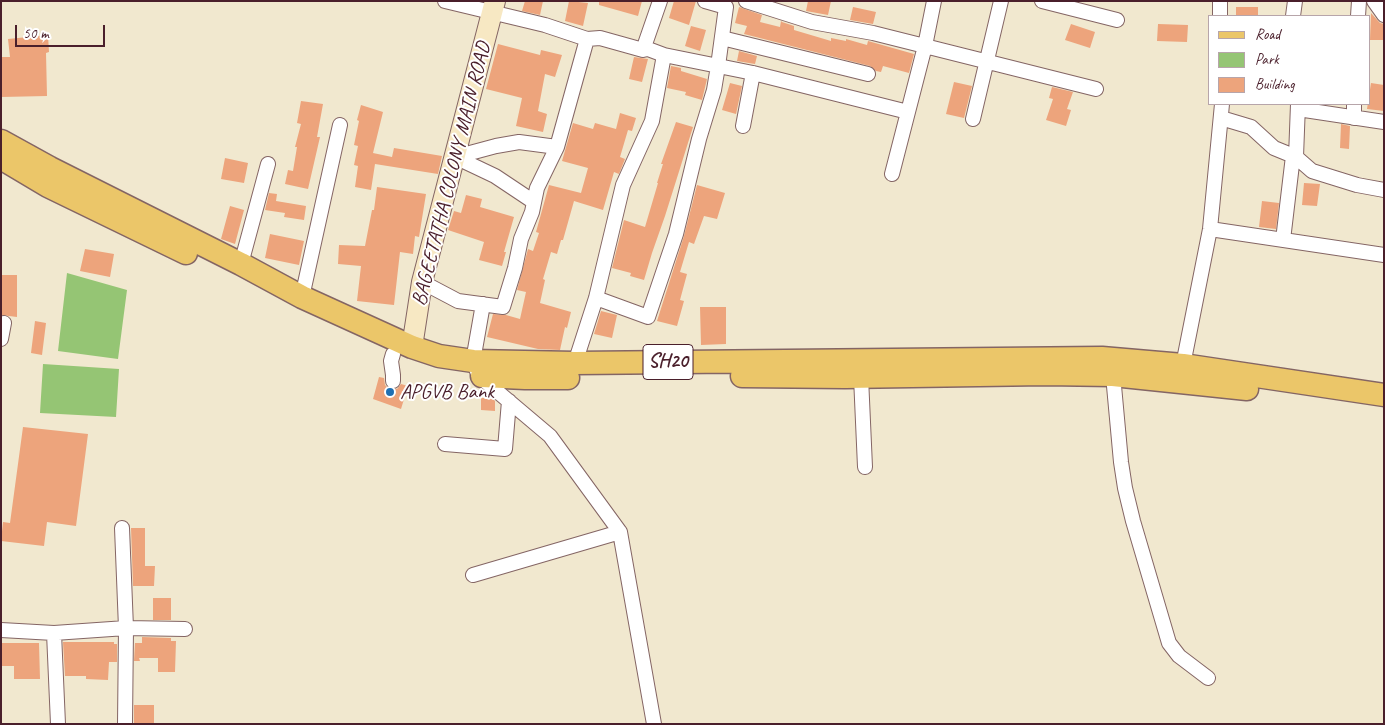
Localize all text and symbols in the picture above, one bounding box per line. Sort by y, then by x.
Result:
scale bar [18,15,108,47]
legend [1208,15,1370,105]
text: 50 m [23,24,49,43]
text: Road [1255,25,1280,44]
street label: BAGEETATHA COLONY MAIN ROAD [407,40,497,308]
text: Park [1255,50,1279,69]
text: Building [1255,75,1294,94]
road number: SH20 [643,344,693,380]
place label: APGVB Bank [400,379,494,405]
marker: APGVB Bank [384,386,396,398]

